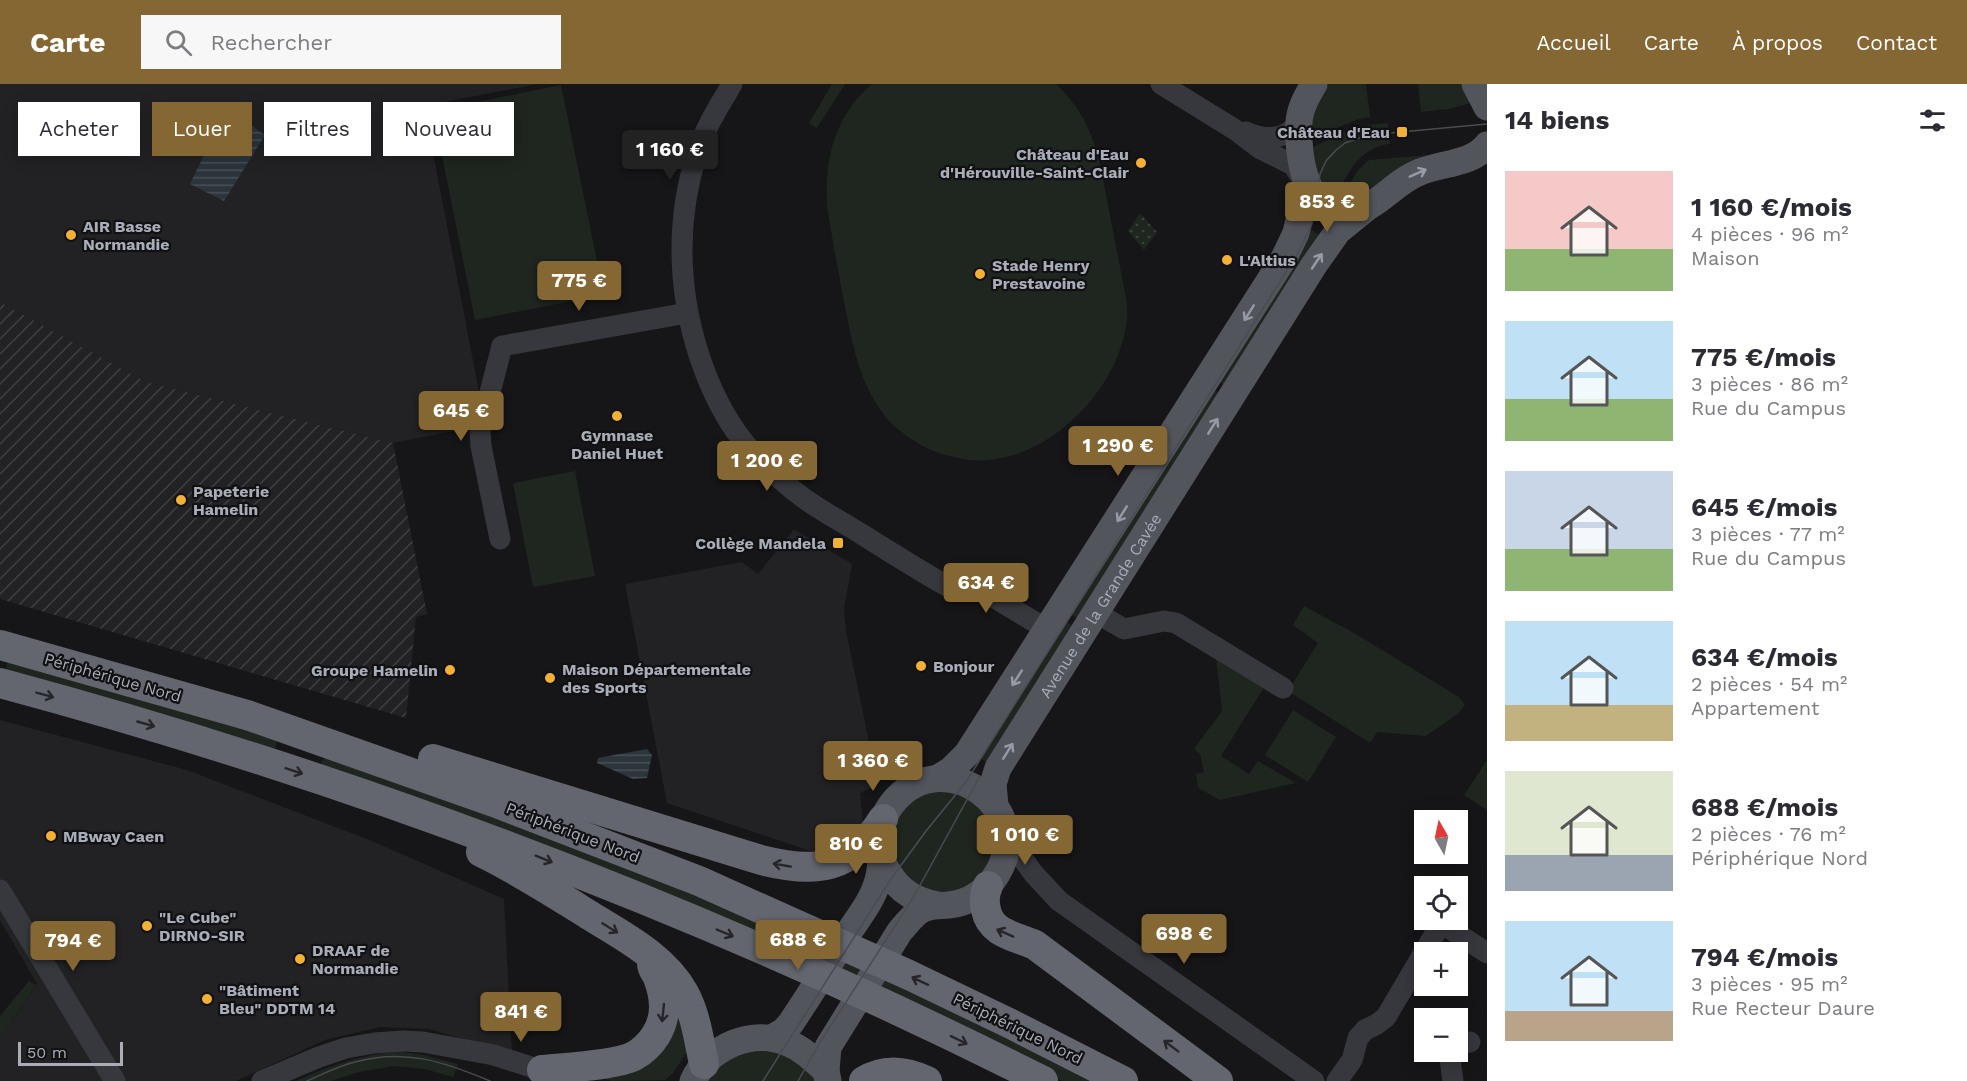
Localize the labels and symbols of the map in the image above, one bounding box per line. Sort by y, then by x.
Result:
place label: Château d'Eau [1277,123,1390,142]
marker: Château d'Eau [1395,125,1409,139]
pin: 1 160 € [615,130,725,181]
place label: Château d'Eau d'Hérouville-Saint-Clair [940,145,1129,182]
marker: Château d'Eau d'Hérouville-Saint-Clair [1134,156,1148,170]
one-way arrow [1408,167,1426,179]
pin: 853 € [1285,182,1369,233]
place label: AIR Basse Normandie [83,217,169,254]
marker: AIR Basse Normandie [64,228,78,242]
place label: L'Altius [1239,251,1296,270]
marker: L'Altius [1220,253,1234,267]
one-way arrow [1311,254,1323,270]
place label: Stade Henry Prestavoine [992,256,1090,293]
pin: 775 € [537,261,621,312]
marker: Stade Henry Prestavoine [973,267,987,281]
one-way arrow [1242,305,1255,322]
pin: 645 € [419,391,503,442]
marker: Gymnase Daniel Huet [610,409,624,423]
one-way arrow [1207,418,1219,435]
place label: Gymnase Daniel Huet [571,426,663,463]
pin: 1 290 € [1063,426,1173,477]
pin: 1 200 € [712,441,822,492]
place label: Papeterie Hamelin [193,482,269,519]
marker: Papeterie Hamelin [174,493,188,507]
one-way arrow [1115,505,1128,522]
street label: Avenue de la Grande Cavée [1036,510,1166,701]
place label: Collège Mandela [695,534,827,553]
marker: Collège Mandela [831,536,845,550]
pin: 634 € [944,563,1028,614]
street label: Périphérique Nord [42,649,184,706]
place label: Bonjour [933,657,995,676]
marker: Bonjour [914,659,928,673]
place label: Maison Départementale des Sports [562,660,751,697]
place label: Groupe Hamelin [311,661,438,680]
marker: Groupe Hamelin [443,663,457,677]
one-way arrow [1011,669,1023,686]
marker: Maison Départementale des Sports [543,671,557,685]
one-way arrow [35,690,54,702]
one-way arrow [136,719,155,730]
pin: 1 360 € [818,741,928,792]
one-way arrow [1002,743,1014,760]
one-way arrow [284,766,303,777]
street label: Périphérique Nord [503,798,642,867]
north arrow [1414,810,1468,864]
pin: 1 010 € [970,815,1080,866]
pin: 810 € [814,824,898,875]
place label: MBway Caen [63,827,164,846]
marker: MBway Caen [44,829,58,843]
one-way arrow [534,854,553,865]
one-way arrow [772,859,792,870]
place label: "Le Cube" DIRNO-SIR [159,908,245,945]
pin: 698 € [1142,914,1226,965]
marker: "Le Cube" DIRNO-SIR [140,919,154,933]
pin: 688 € [756,920,840,971]
pin: 794 € [31,921,115,972]
one-way arrow [601,923,618,935]
one-way arrow [997,926,1015,938]
one-way arrow [715,927,733,939]
place label: DRAAF de Normandie [312,941,398,978]
marker: DRAAF de Normandie [293,952,307,966]
one-way arrow [911,974,929,986]
place label: "Bâtiment Bleu" DDTM 14 [219,981,335,1018]
street label: Périphérique Nord [950,989,1086,1068]
marker: "Bâtiment Bleu" DDTM 14 [200,992,214,1006]
pin: 841 € [479,992,563,1043]
one-way arrow [657,1002,668,1022]
one-way arrow [950,1034,968,1046]
scale bar [18,1039,123,1066]
one-way arrow [1163,1040,1179,1053]

